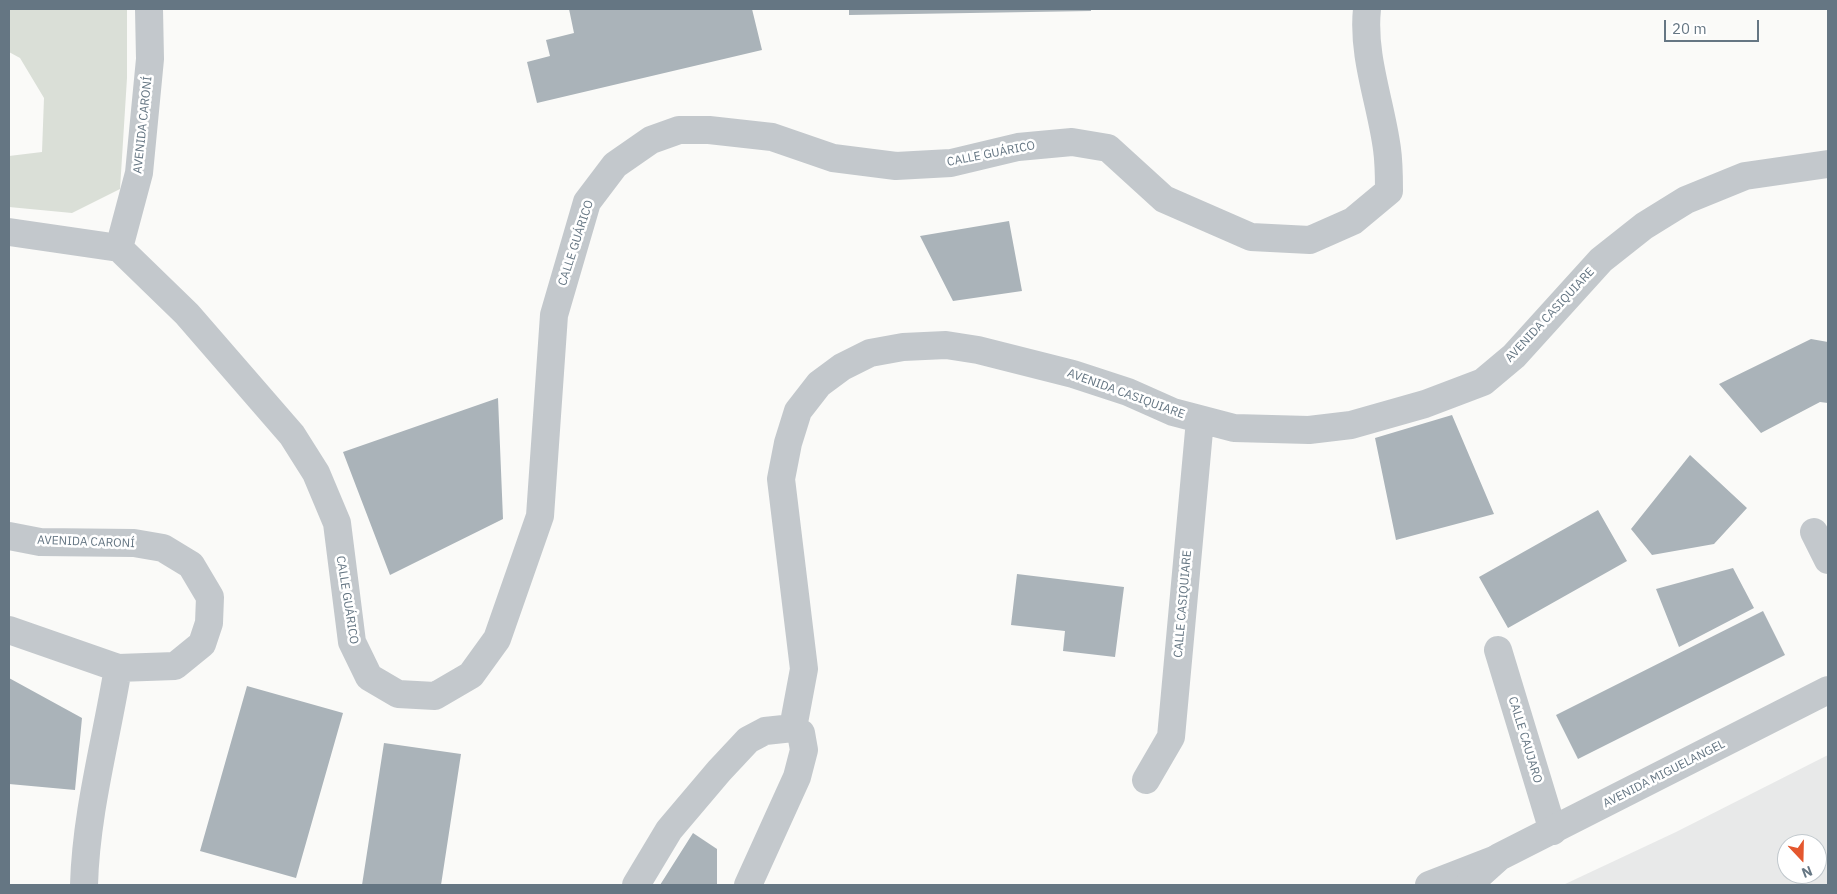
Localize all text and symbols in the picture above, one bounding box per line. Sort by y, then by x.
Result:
scale bar [1667,10,1762,42]
text: 20 m [1672,19,1707,38]
street label: AVENIDA CARONÍ [131,76,155,174]
street label: CALLE GUÁRICO [946,138,1036,170]
street label: CALLE GUÁRICO [555,198,597,288]
street label: AVENIDA CASIQUIARE [1502,265,1598,365]
street label: AVENIDA CASIQUIARE [1065,366,1187,422]
street label: AVENIDA CARONÍ [37,533,135,551]
street label: CALLE CASIQUIARE [1171,550,1195,658]
street label: CALLE GUÁRICO [333,555,361,645]
street label: CALLE CAUJARO [1505,695,1545,785]
street label: AVENIDA MIGUELANGEL [1601,737,1727,811]
north arrow [1777,834,1827,884]
text: N [1799,862,1815,882]

